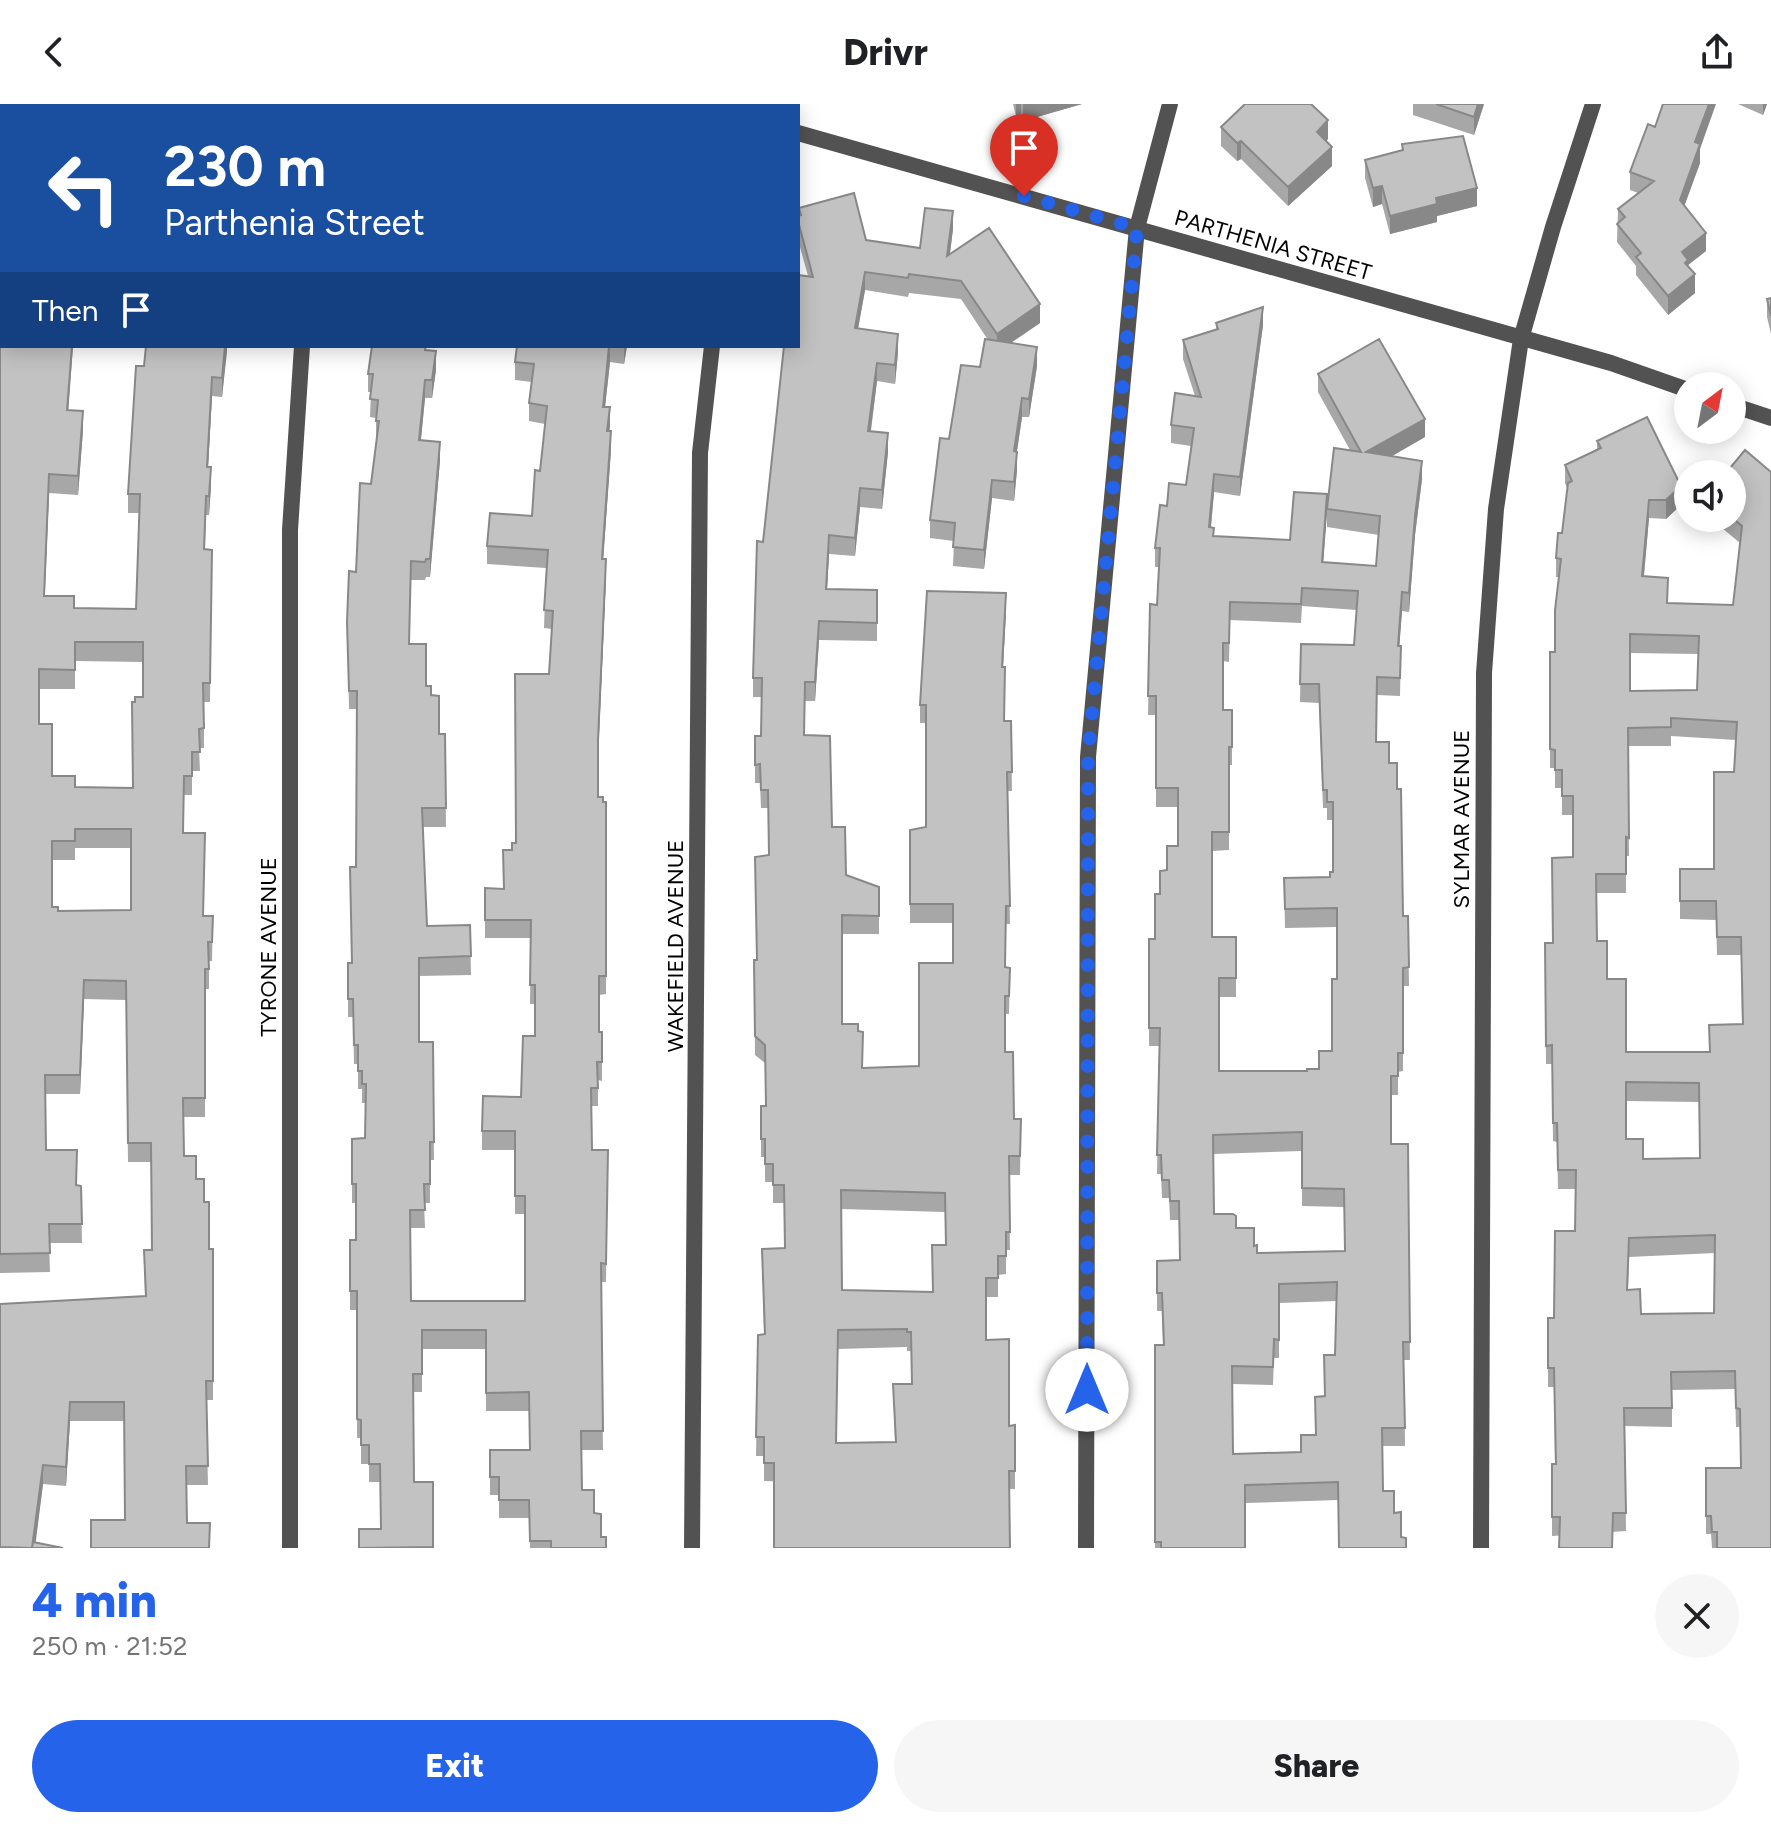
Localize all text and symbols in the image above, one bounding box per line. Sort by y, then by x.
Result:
icon: back [32,30,76,74]
icon: share [1695,30,1739,74]
text: Drivr [843,31,928,74]
pin [990,114,1058,196]
icon: arrive [1002,126,1046,170]
text: 230 m [164,133,326,200]
icon: left [32,136,136,240]
text: Parthenia Street [164,201,425,244]
street label: PARTHENIA STREET [1171,204,1375,286]
icon: arrive [114,288,158,332]
text: Then [32,292,98,329]
north arrow [1674,372,1746,444]
map controls [1674,372,1746,532]
button: sound [1674,460,1746,532]
street label: SYLMAR AVENUE [1448,730,1475,908]
street label: WAKEFIELD AVENUE [662,840,689,1052]
street label: TYRONE AVENUE [255,857,282,1037]
position arrow [1045,1348,1129,1432]
text: 4 min [32,1571,157,1629]
button: close [1655,1574,1739,1658]
text: 250 m · 21:52 [32,1630,187,1662]
button: Exit [32,1720,878,1812]
button: Share [894,1720,1739,1812]

